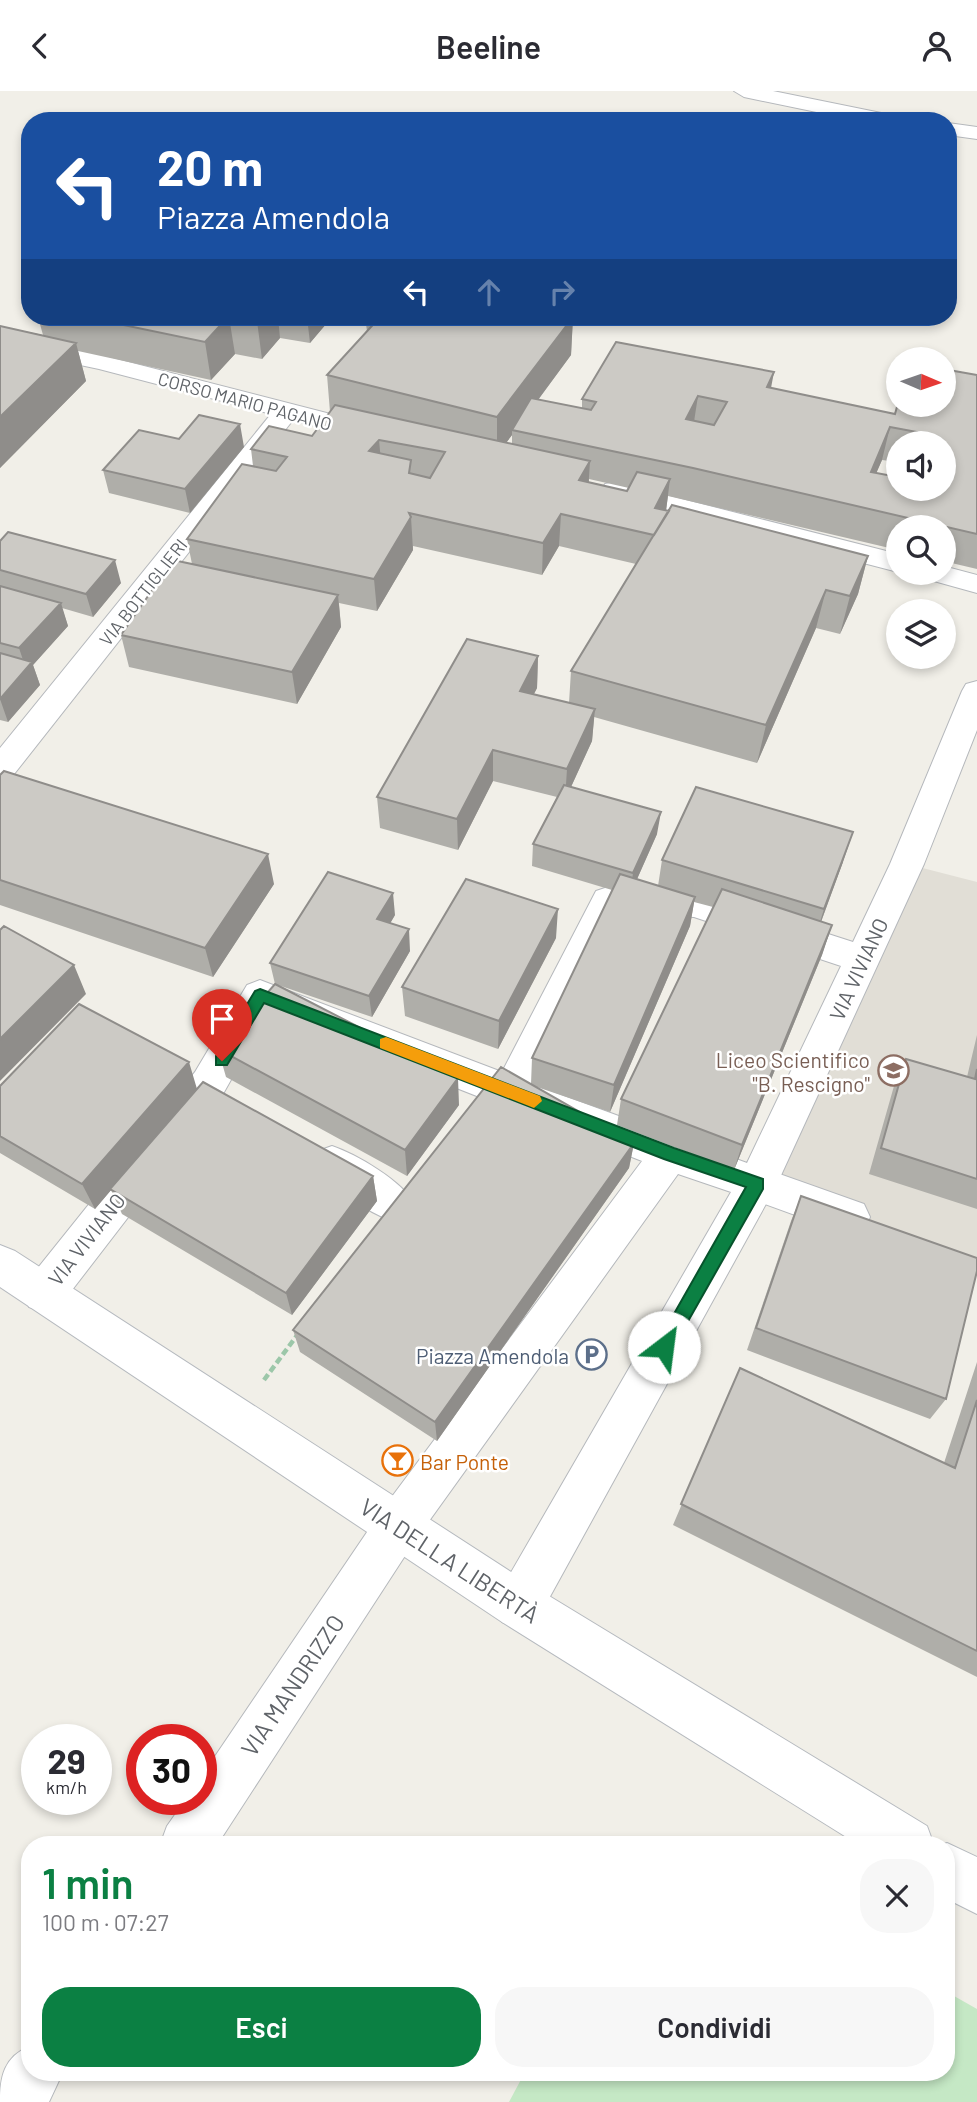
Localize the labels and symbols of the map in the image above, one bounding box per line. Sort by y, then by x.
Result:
north arrow [886,347,956,417]
street label: CORSO MARIO PAGANO [156,367,334,435]
street label: VIA BOTTIGLIERI [94,534,192,650]
street label: VIA VIVIANO [823,914,893,1024]
pin [192,989,252,1061]
place label: Liceo Scientifico "B. Rescigno" [716,1047,870,1096]
school or university icon: Liceo Scientifico "B. Rescigno" [876,1054,910,1088]
street label: VIA VIVIANO [42,1188,130,1290]
position arrow [627,1310,701,1384]
parking icon: Piazza Amendola [575,1338,609,1372]
place label: Piazza Amendola [416,1343,569,1368]
bar icon: Bar Ponte [380,1444,414,1478]
place label: Bar Ponte [420,1449,509,1474]
street label: VIA DELLA LIBERTÀ [355,1491,545,1629]
street label: VIA MANDRIZZO [234,1609,350,1761]
speed limit sign: 30 [126,1724,217,1815]

